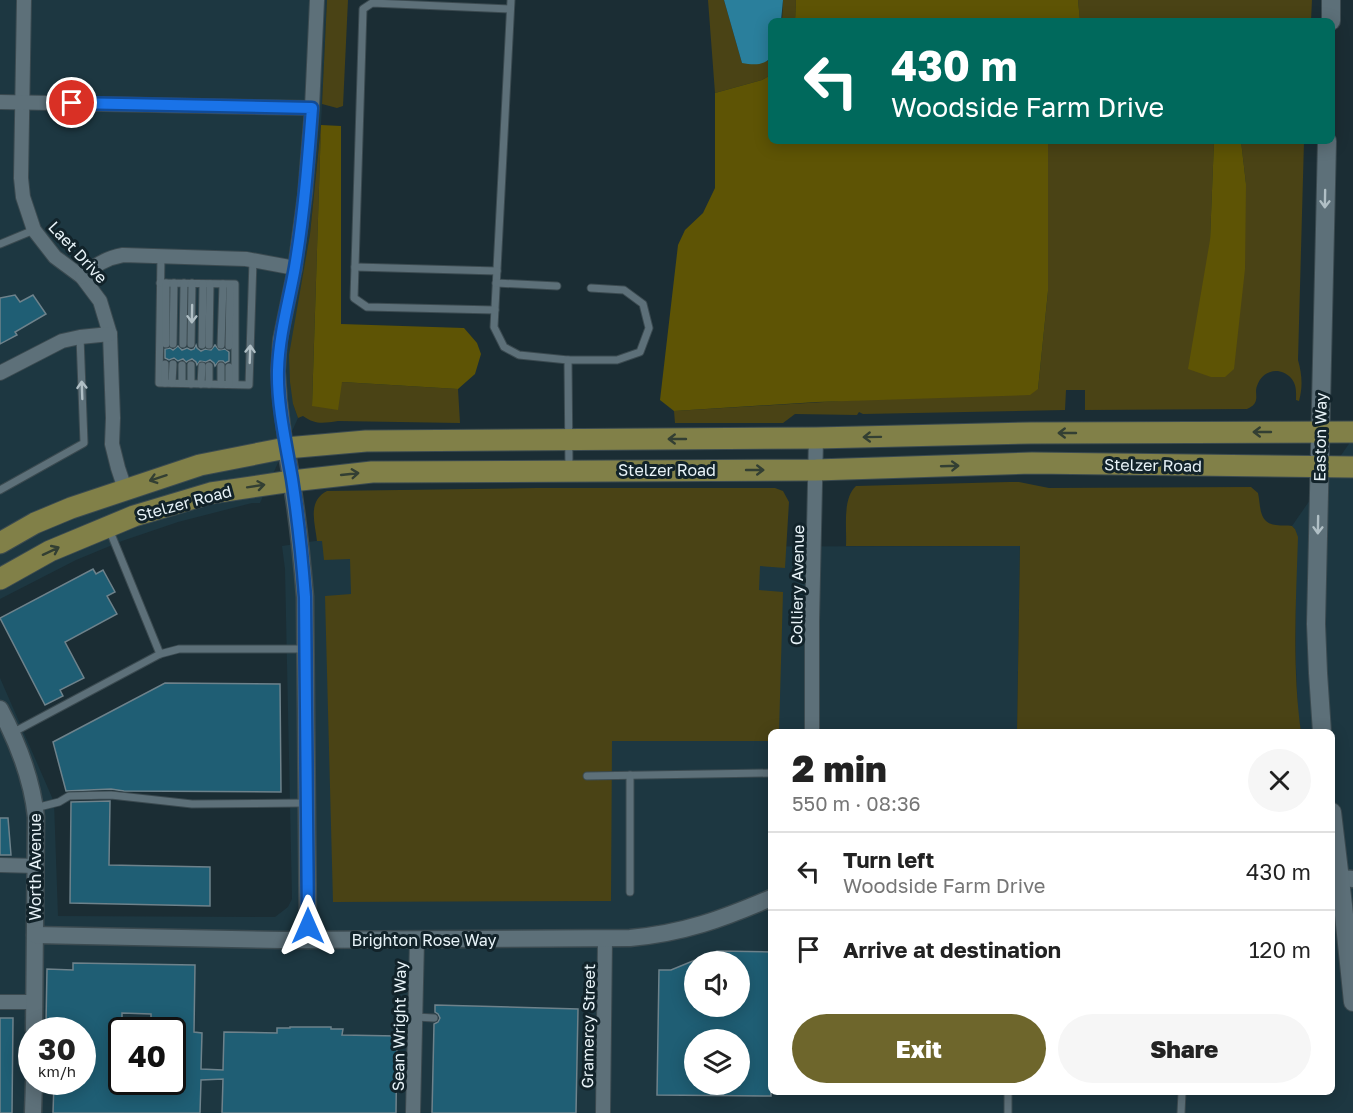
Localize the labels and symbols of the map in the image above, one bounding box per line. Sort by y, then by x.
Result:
pin [46,77,97,128]
one-way arrow [1320,189,1331,209]
street label: Laet Drive [44,217,112,287]
one-way arrow [186,303,198,323]
one-way arrow [244,344,256,364]
one-way arrow [76,380,87,400]
street label: Easton Way [1309,392,1331,482]
one-way arrow [1252,426,1272,438]
one-way arrow [1057,427,1077,439]
one-way arrow [862,431,882,443]
one-way arrow [667,433,687,445]
street label: Stelzer Road [1104,454,1202,476]
street label: Stelzer Road [618,460,716,480]
one-way arrow [940,460,960,471]
one-way arrow [745,464,765,476]
one-way arrow [340,468,360,479]
one-way arrow [149,473,168,484]
street label: Stelzer Road [134,481,234,525]
one-way arrow [246,481,266,492]
one-way arrow [1312,515,1324,535]
street label: Colliery Avenue [786,525,808,645]
one-way arrow [42,544,60,556]
street label: Worth Avenue [25,813,45,921]
position arrow [276,894,340,958]
street label: Brighton Rose Way [351,930,497,950]
street label: Sean Wright Way [388,961,410,1091]
street label: Gramercy Street [577,964,599,1088]
speed limit sign: 40 [108,1017,186,1095]

